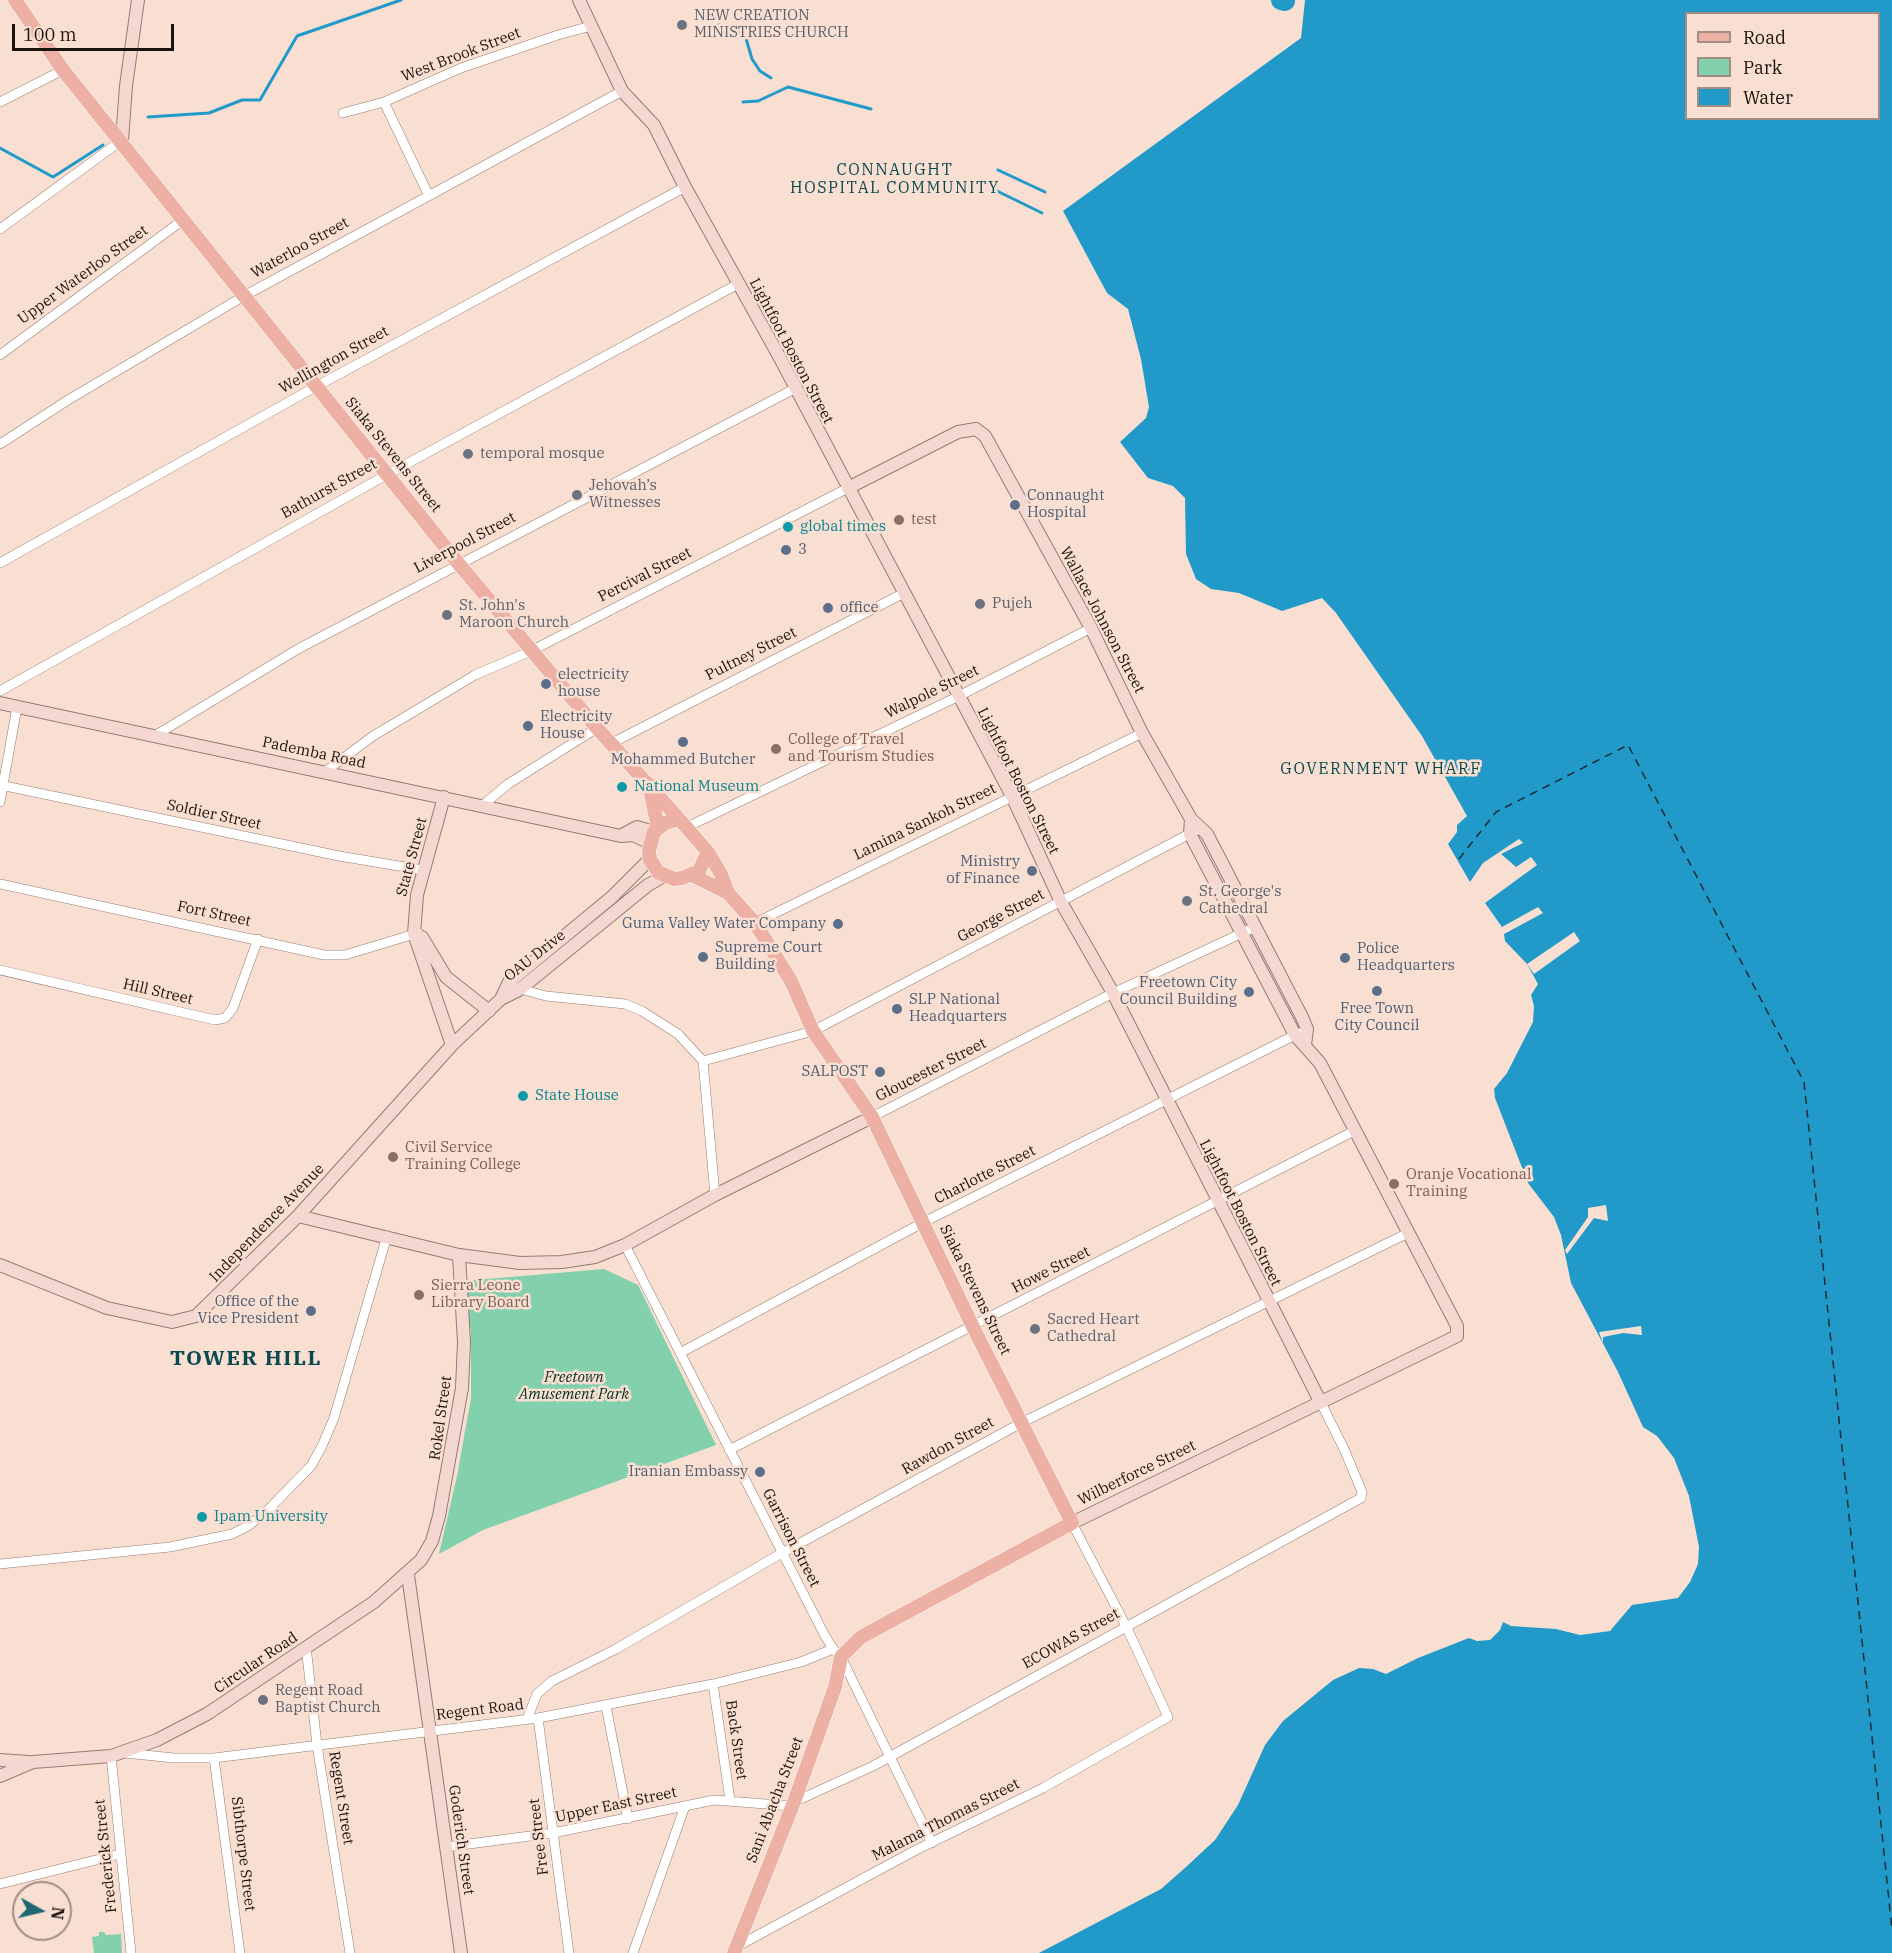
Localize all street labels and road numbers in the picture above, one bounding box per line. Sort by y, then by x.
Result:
street label: West Brook Street [399,24,523,86]
street label: Waterloo Street [248,214,352,282]
street label: Upper Waterloo Street [14,222,152,328]
street label: Lightfoot Boston Street [745,275,837,427]
street label: Wellington Street [276,322,392,398]
street label: Siaka Stevens Street [341,394,445,516]
street label: Bathurst Street [278,455,380,523]
street label: Liverpool Street [411,509,519,577]
street label: Percival Street [595,544,695,606]
street label: Wallace Johnson Street [1056,544,1148,696]
street label: Pultney Street [703,623,799,685]
street label: Walpole Street [882,661,982,723]
street label: Lightfoot Boston Street [973,705,1063,857]
street label: Pademba Road [261,733,367,773]
street label: Lamina Sankoh Street [851,780,999,864]
street label: Soldier Street [165,796,263,834]
street label: State Street [393,815,431,899]
street label: George Street [955,886,1047,946]
street label: Fort Street [175,897,253,931]
street label: OAU Drive [501,927,569,985]
street label: Hill Street [121,975,195,1009]
street label: Gloucester Street [873,1034,989,1106]
street label: Lightfoot Boston Street [1195,1137,1285,1289]
street label: Charlotte Street [931,1142,1039,1208]
street label: Independence Avenue [206,1160,328,1286]
street label: Siaka Stevens Street [936,1222,1014,1358]
street label: Howe Street [1009,1243,1093,1297]
street label: Rokel Street [426,1375,456,1461]
street label: Rawdon Street [899,1413,997,1479]
street label: Wilberforce Street [1075,1437,1199,1509]
street label: Garrison Street [758,1486,824,1590]
street label: ECOWAS Street [1019,1605,1123,1673]
street label: Circular Road [211,1628,301,1698]
street label: Regent Road [435,1696,525,1724]
street label: Back Street [721,1699,751,1781]
street label: Sani Abacha Street [743,1735,807,1865]
street label: Regent Street [325,1750,357,1846]
street label: Malama Thomas Street [869,1775,1023,1865]
street label: Upper East Street [554,1783,678,1827]
street label: Goderich Street [444,1784,478,1896]
street label: Sibthorpe Street [227,1796,259,1912]
street label: Frederick Street [91,1798,121,1914]
street label: Free Street [525,1798,553,1876]

